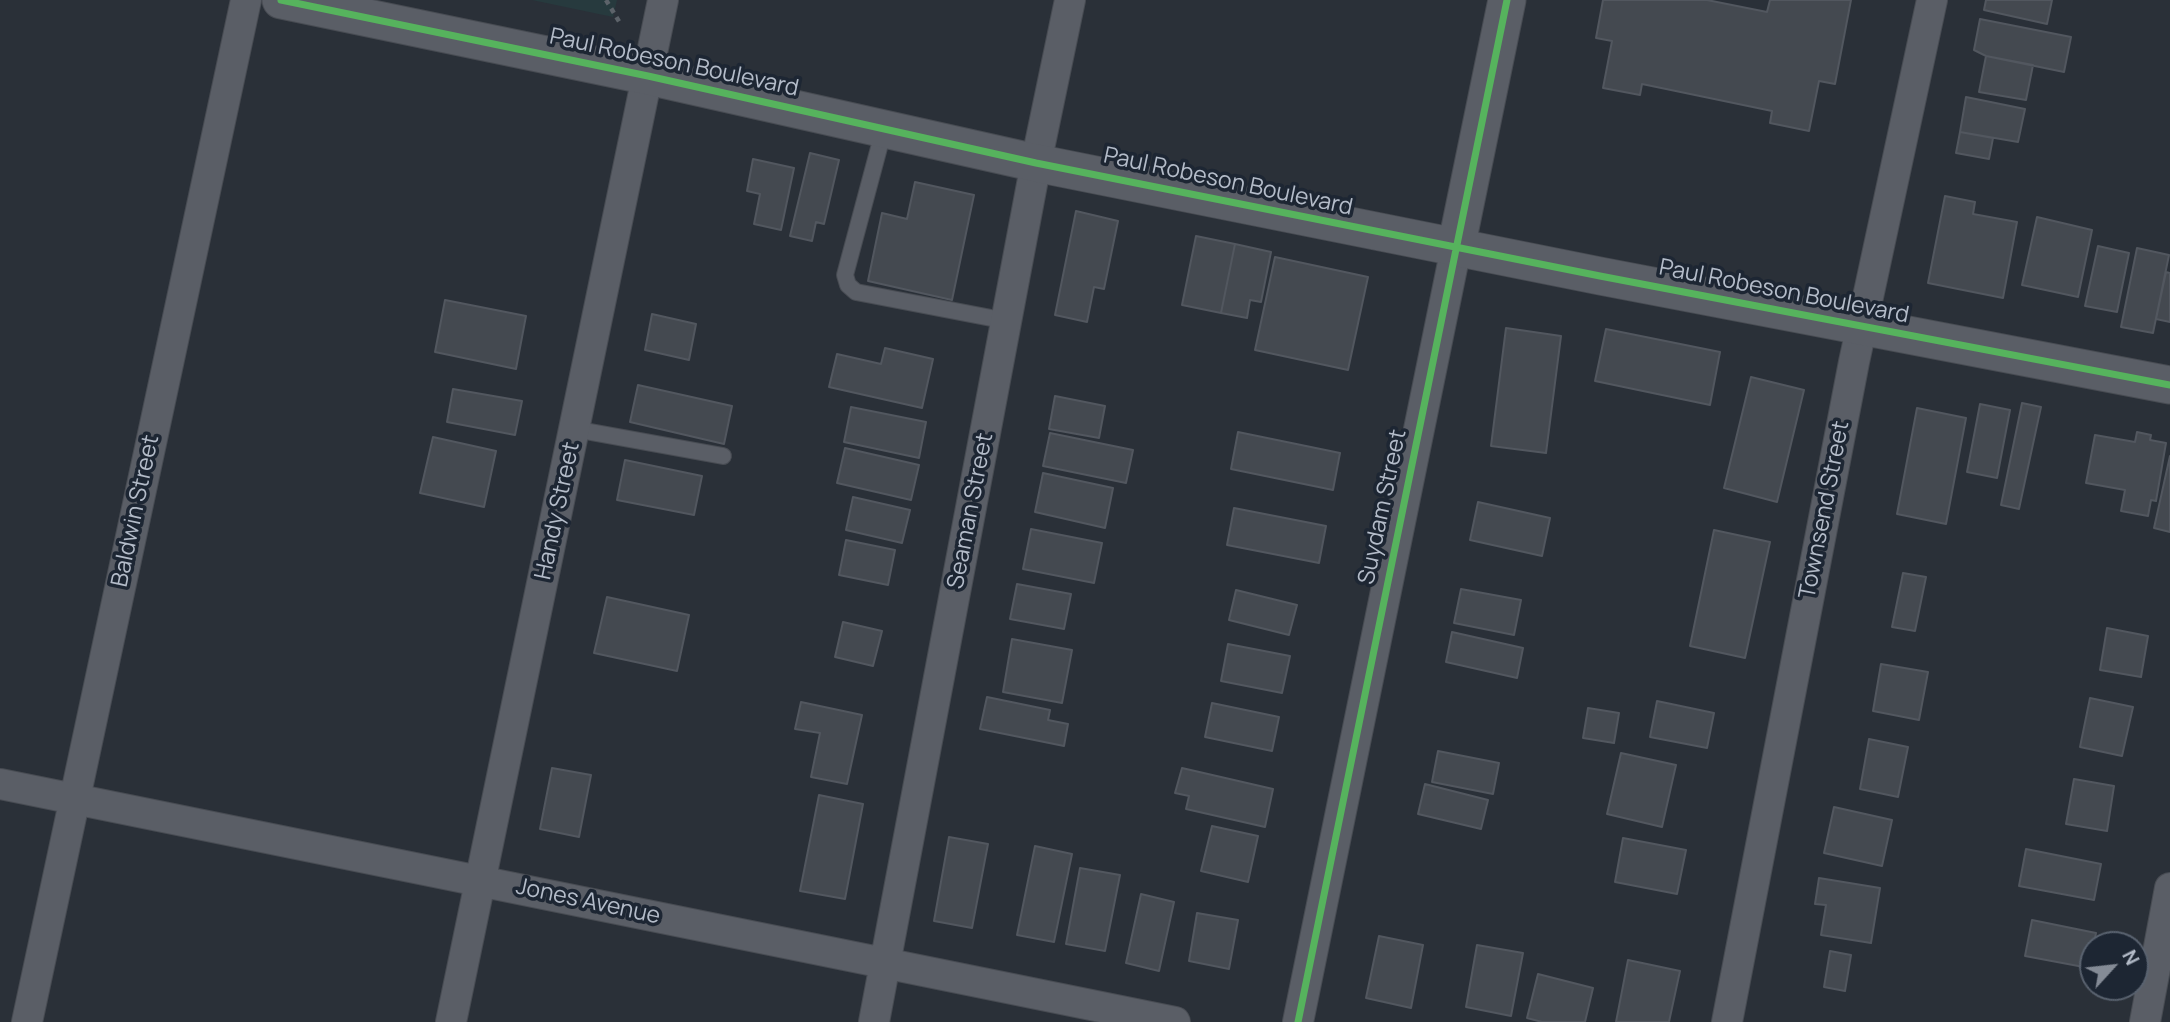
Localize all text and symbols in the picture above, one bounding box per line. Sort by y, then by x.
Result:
street label: Paul Robeson Boulevard [547,23,801,103]
street label: Paul Robeson Boulevard [1101,142,1355,222]
street label: Paul Robeson Boulevard [1657,254,1911,330]
street label: Townsend Street [1794,419,1856,601]
street label: Suydam Street [1353,427,1413,587]
street label: Seaman Street [942,431,1000,591]
street label: Baldwin Street [106,432,166,590]
street label: Handy Street [530,440,586,582]
street label: Jones Avenue [513,873,663,931]
north arrow [2079,931,2149,1001]
text: N [2116,945,2146,969]

